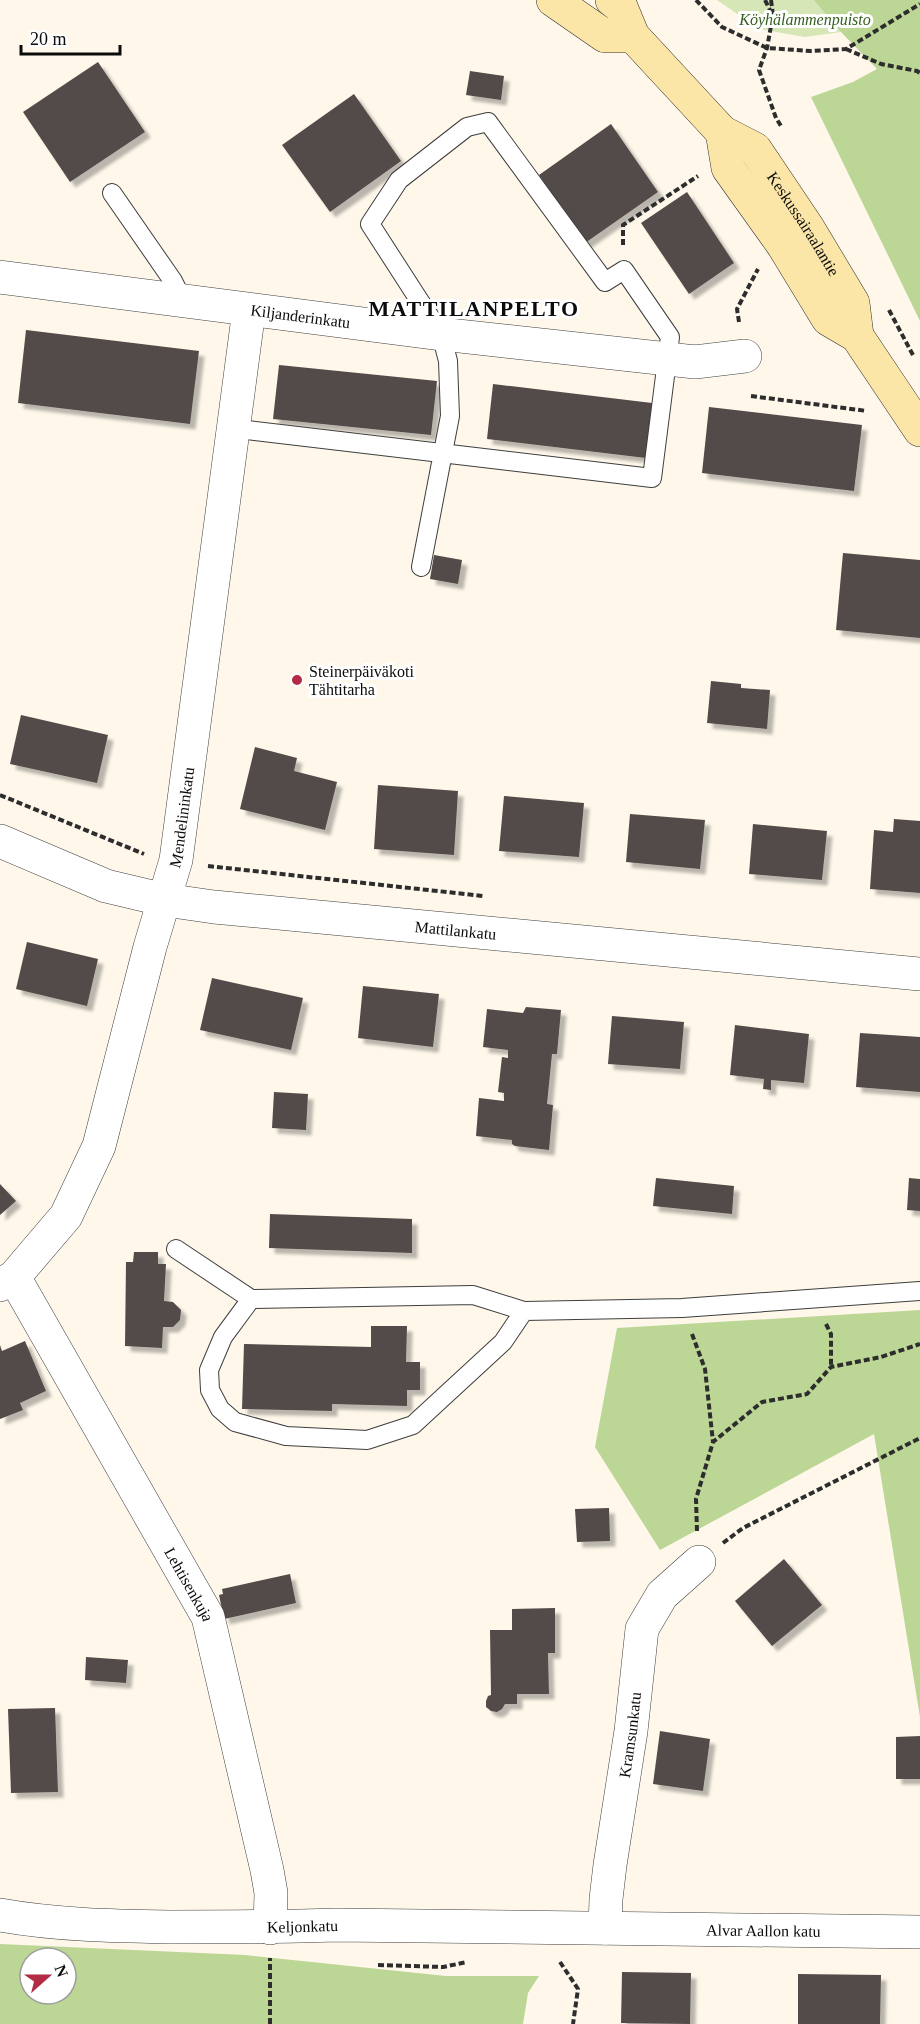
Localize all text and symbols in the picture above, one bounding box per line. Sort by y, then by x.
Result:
park label: Köyhälammenpuisto [738,11,871,29]
scale bar [21,18,120,56]
text: 20 m [30,29,67,49]
street label: Keskussairaalantie [764,169,843,279]
district label: MATTILANPELTO [368,296,580,321]
street label: Kiljanderinkatu [250,301,351,331]
place label: Steinerpäiväkoti Tähtitarha [309,663,414,698]
marker: Steinerpäiväkoti Tähtitarha [290,673,304,687]
street label: Mendelininkatu [166,766,197,870]
street label: Mattilankatu [414,918,497,943]
street label: Lehtisenkuja [161,1545,217,1623]
street label: Kramsunkatu [616,1691,644,1779]
street label: Keljonkatu [267,1917,338,1936]
street label: Alvar Aallon katu [706,1921,821,1940]
north arrow [18,1946,78,2006]
text: N [52,1962,72,1980]

